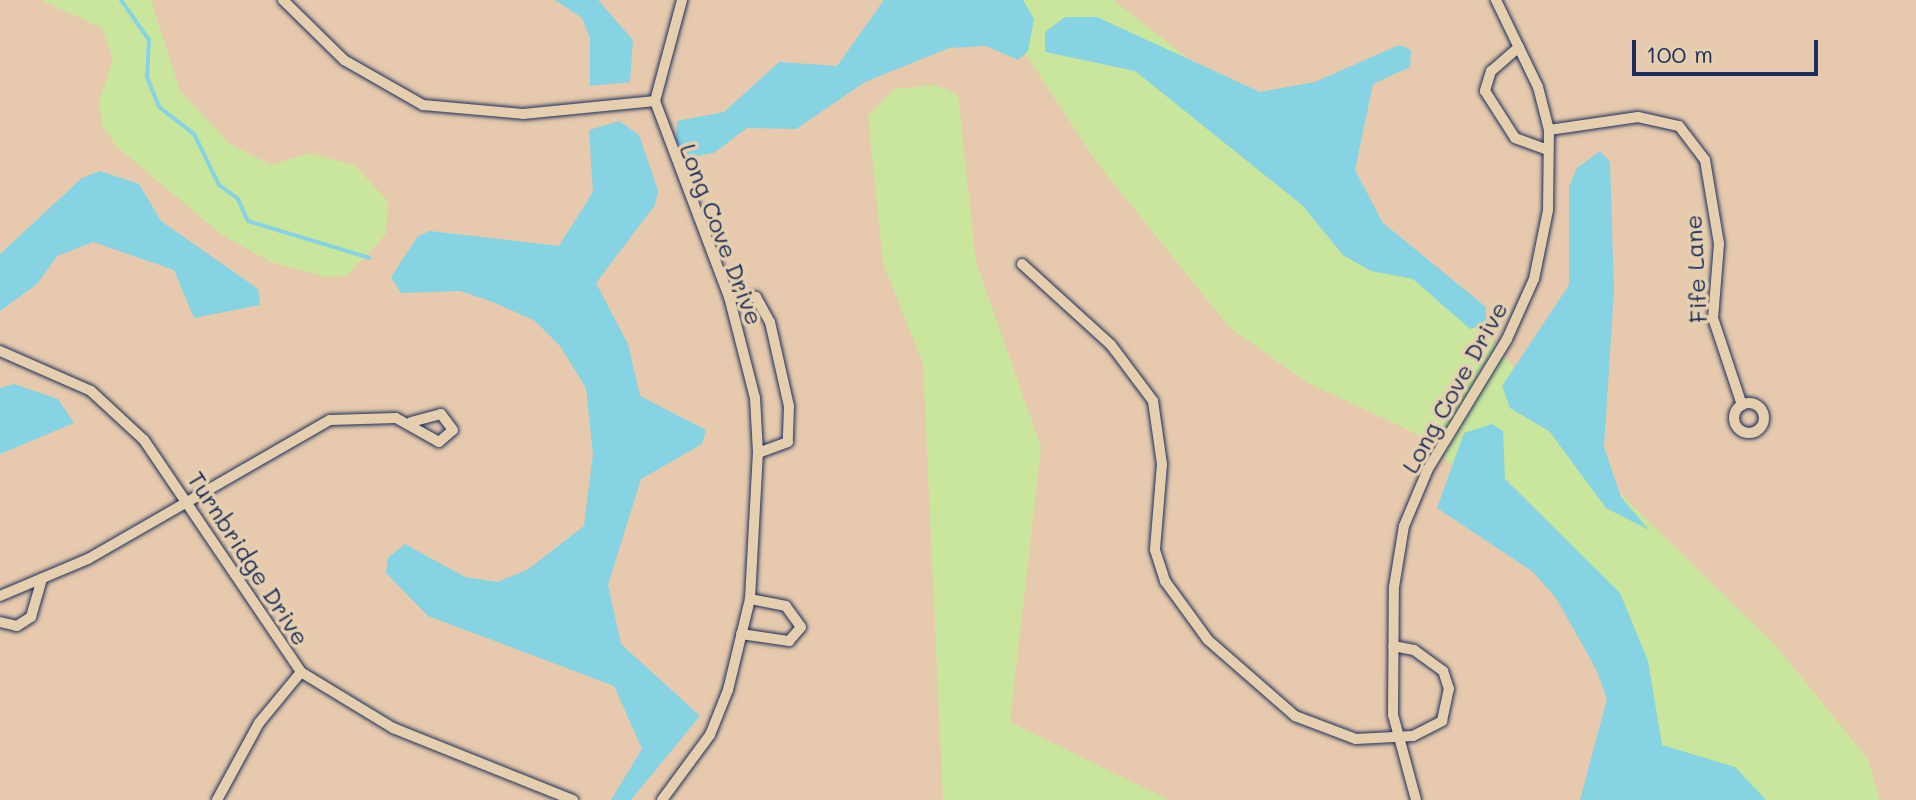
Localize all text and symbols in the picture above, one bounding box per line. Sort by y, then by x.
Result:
scale bar [1636,24,1822,74]
text: 100 m [1646,38,1713,69]
street label: Long Cove Drive [674,139,770,329]
street label: Fife Lane [1678,214,1712,324]
street label: Long Cove Drive [1395,296,1513,478]
street label: Turnbridge Drive [182,466,316,650]

